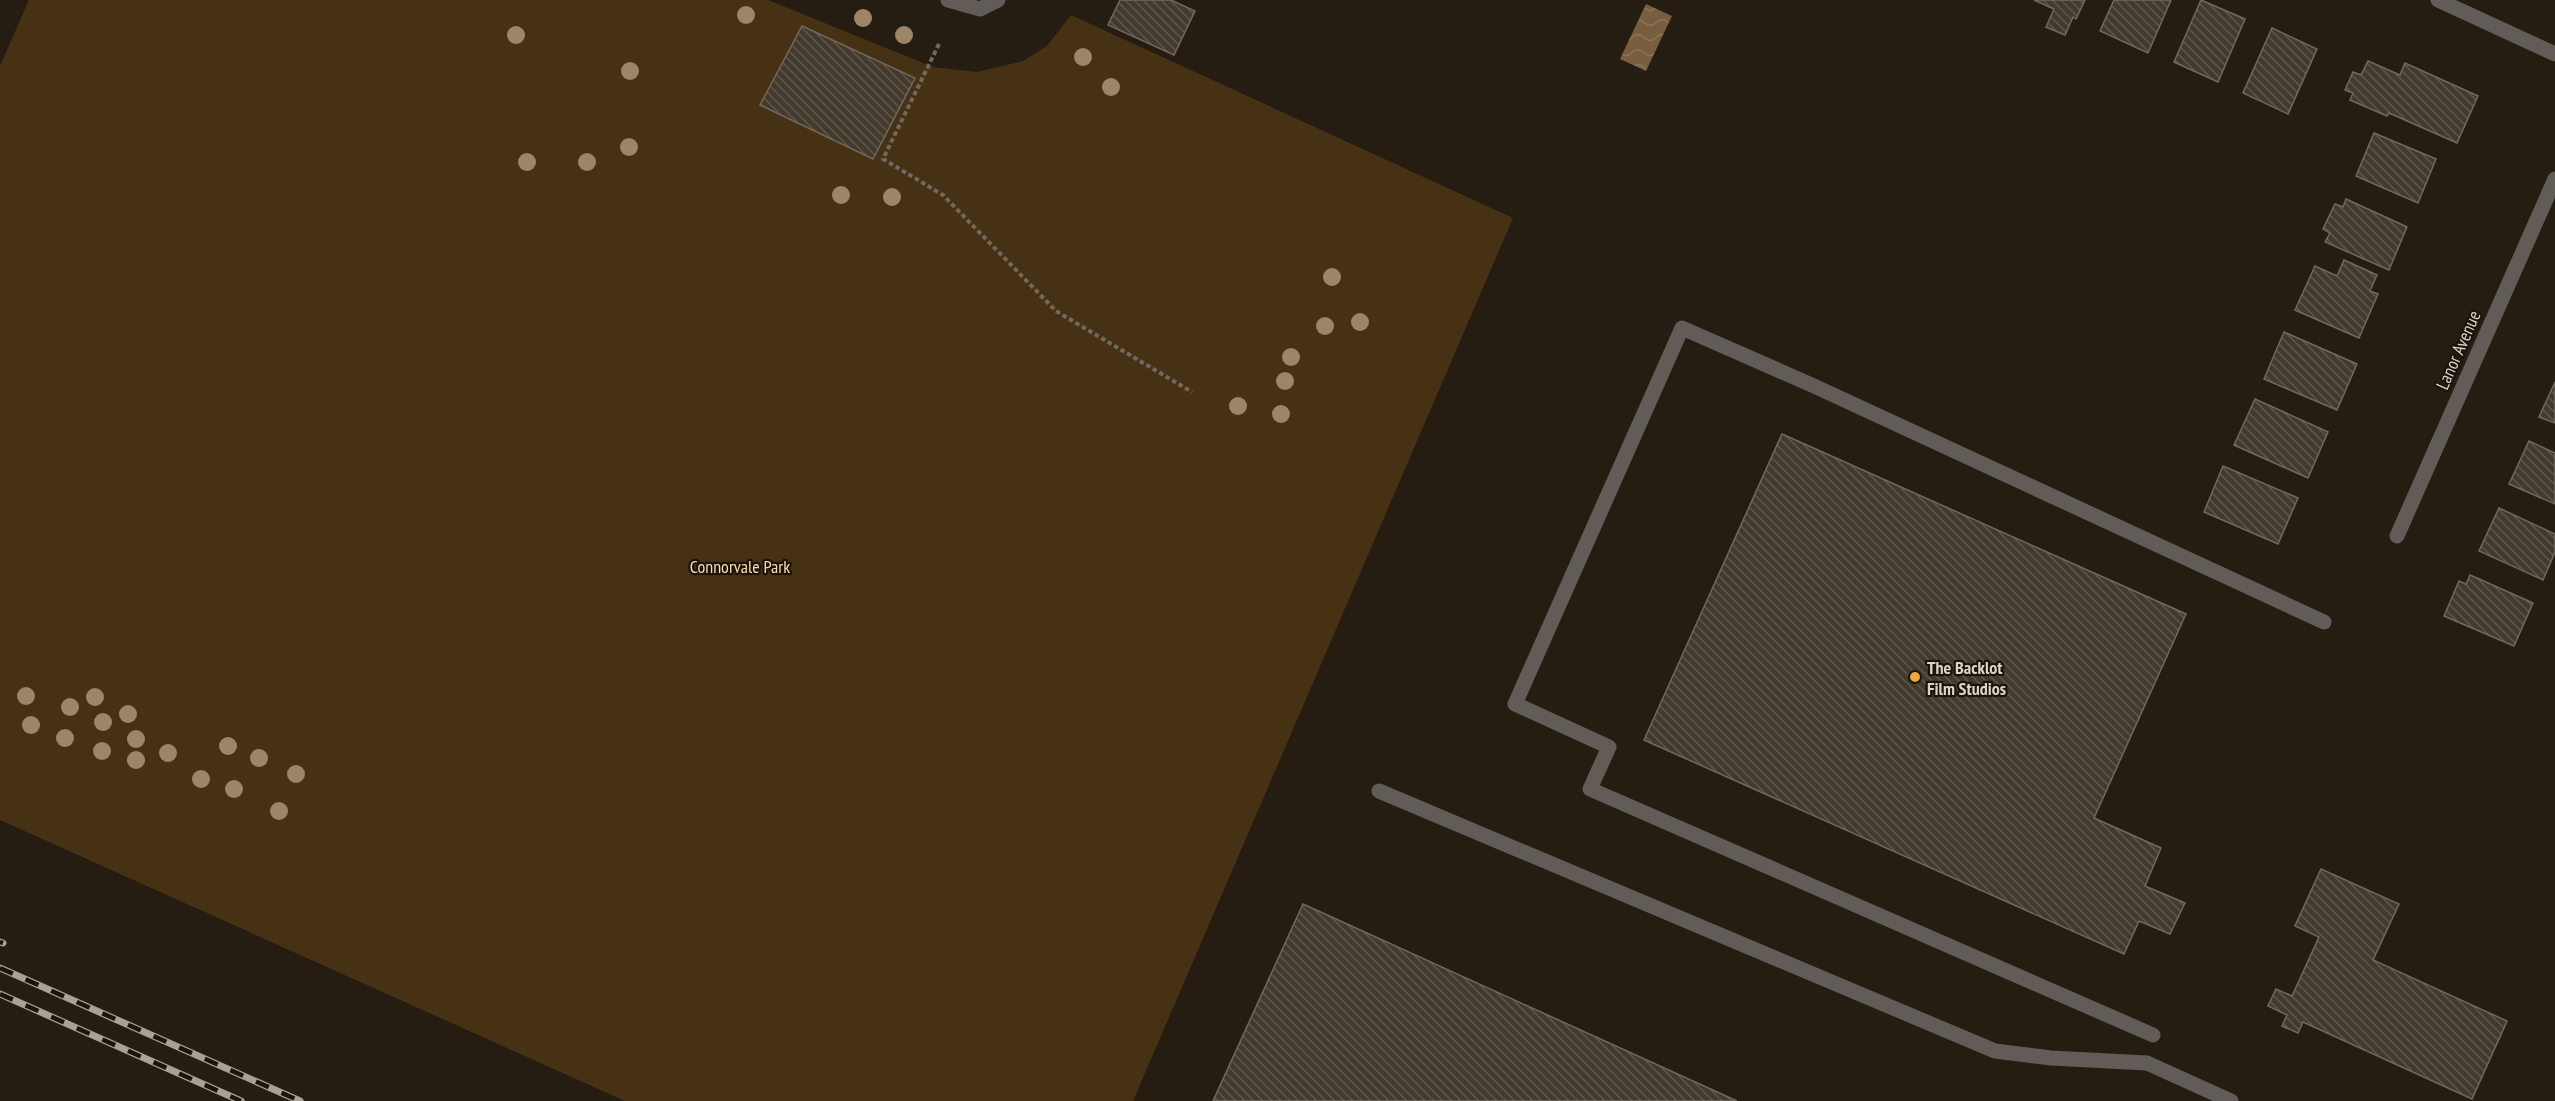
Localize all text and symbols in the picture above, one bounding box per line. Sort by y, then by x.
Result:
street label: Lanor Avenue [2430,307,2486,393]
park label: Connorvale Park [690,555,790,578]
place label: The Backlot Film Studios [1927,656,2006,700]
marker: The Backlot Film Studios [1908,670,1922,684]

